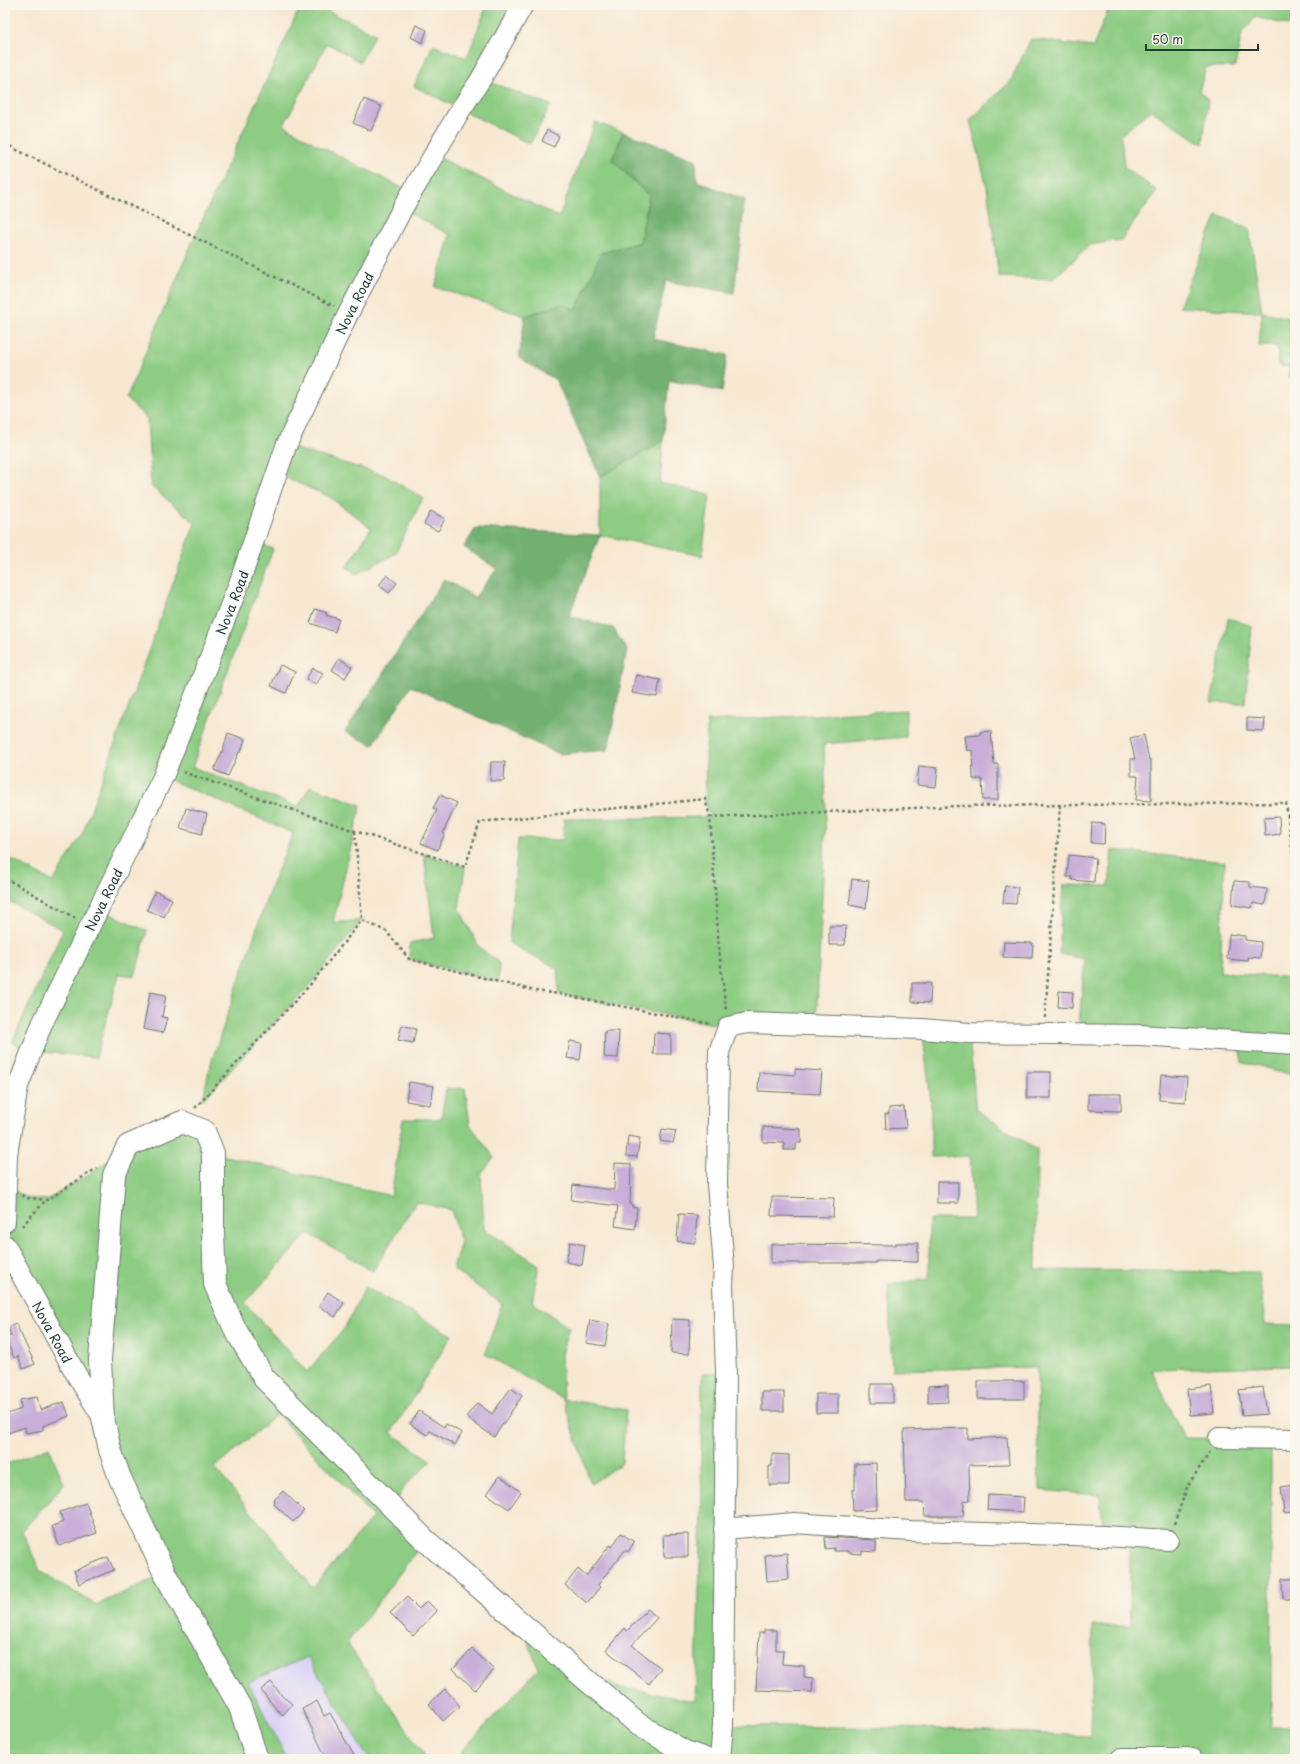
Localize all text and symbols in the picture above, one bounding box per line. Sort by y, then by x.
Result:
scale bar [1146,26,1258,52]
text: 50 m [1152,30,1183,48]
street label: Nova Road [330,268,378,337]
street label: Nova Road [210,568,252,637]
street label: Nova Road [80,865,126,934]
street label: Nova Road [28,1297,77,1366]

